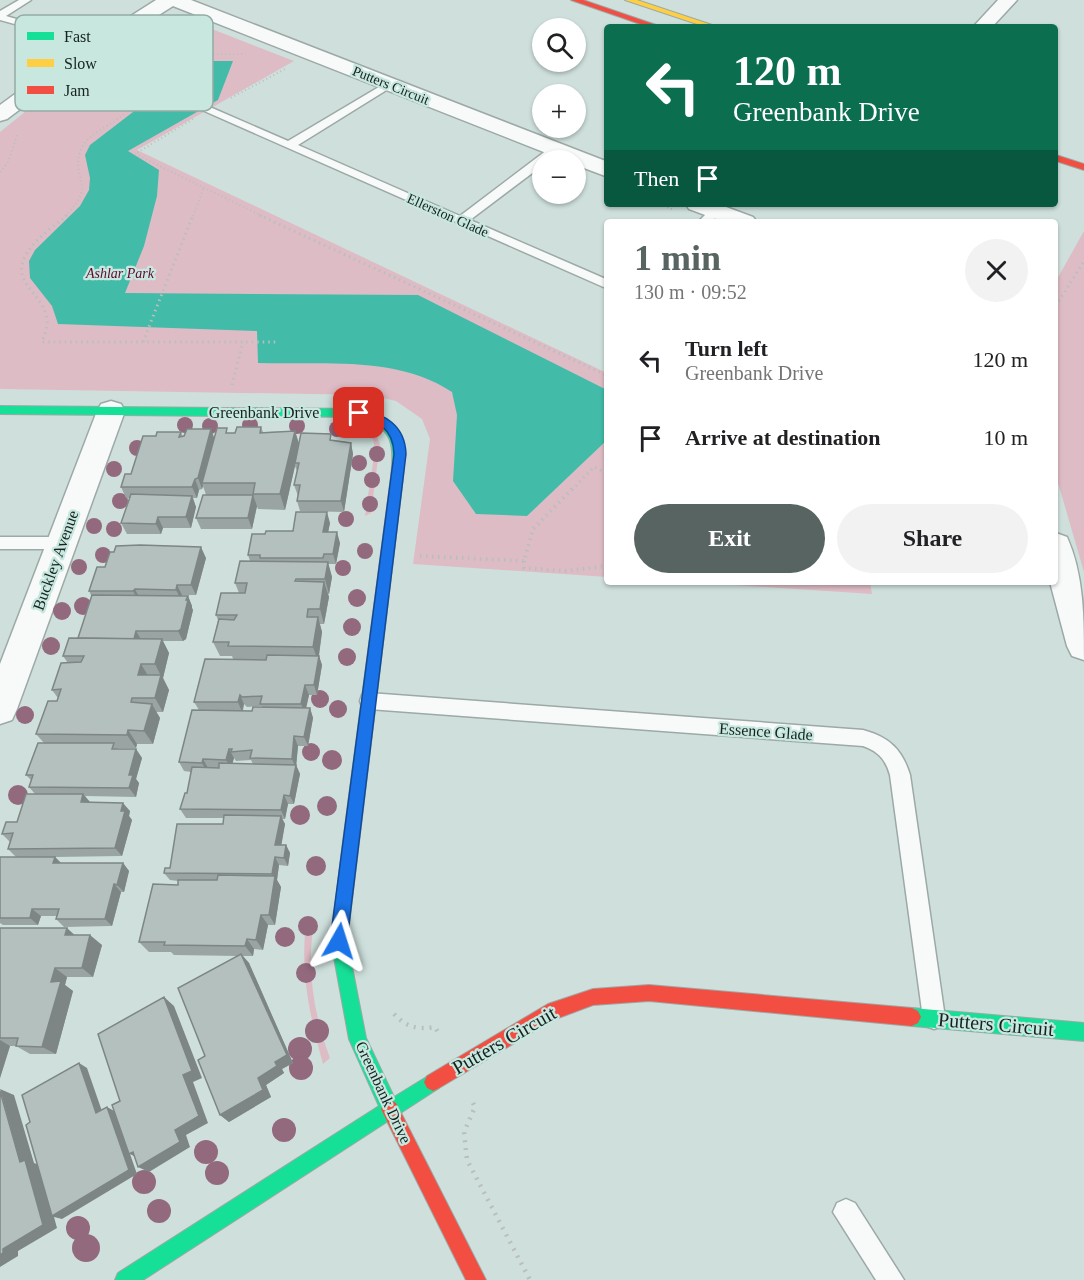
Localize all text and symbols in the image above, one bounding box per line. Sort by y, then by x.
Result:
legend [15,15,213,111]
map controls [532,18,586,204]
button: search [532,18,586,72]
text: Fast [64,28,91,45]
icon: left [634,48,712,126]
text: 120 m [733,48,842,94]
text: Slow [64,55,97,72]
street label: Putters Circuit [350,63,431,108]
text: Jam [64,82,90,99]
button: + [532,84,586,138]
text: Greenbank Drive [733,97,920,127]
button: − [532,150,586,204]
icon: arrive [691,162,724,195]
text: Then [634,166,679,191]
street label: Ellerston Glade [405,191,491,240]
text: 1 min [634,238,721,278]
button: close [965,239,1028,302]
park label: Ashlar Park [85,266,155,281]
text: 130 m · 09:52 [634,281,747,303]
text: Turn left [685,336,768,361]
icon: left [634,344,667,377]
text: 120 m [972,347,1028,372]
text: Greenbank Drive [685,362,823,384]
pin [333,387,384,438]
icon: arrive [342,396,375,429]
street label: Greenbank Drive [209,404,319,421]
icon: arrive [634,422,667,455]
text: Arrive at destination [685,425,881,450]
text: 10 m [983,425,1028,450]
button: Exit [634,504,825,573]
button: Share [837,504,1028,573]
street label: Buckley Avenue [30,508,82,613]
street label: Essence Glade [719,720,813,743]
position arrow [307,909,371,973]
street label: Putters Circuit [448,1001,560,1079]
street label: Putters Circuit [937,1008,1055,1040]
street label: Greenbank Drive [352,1038,415,1146]

